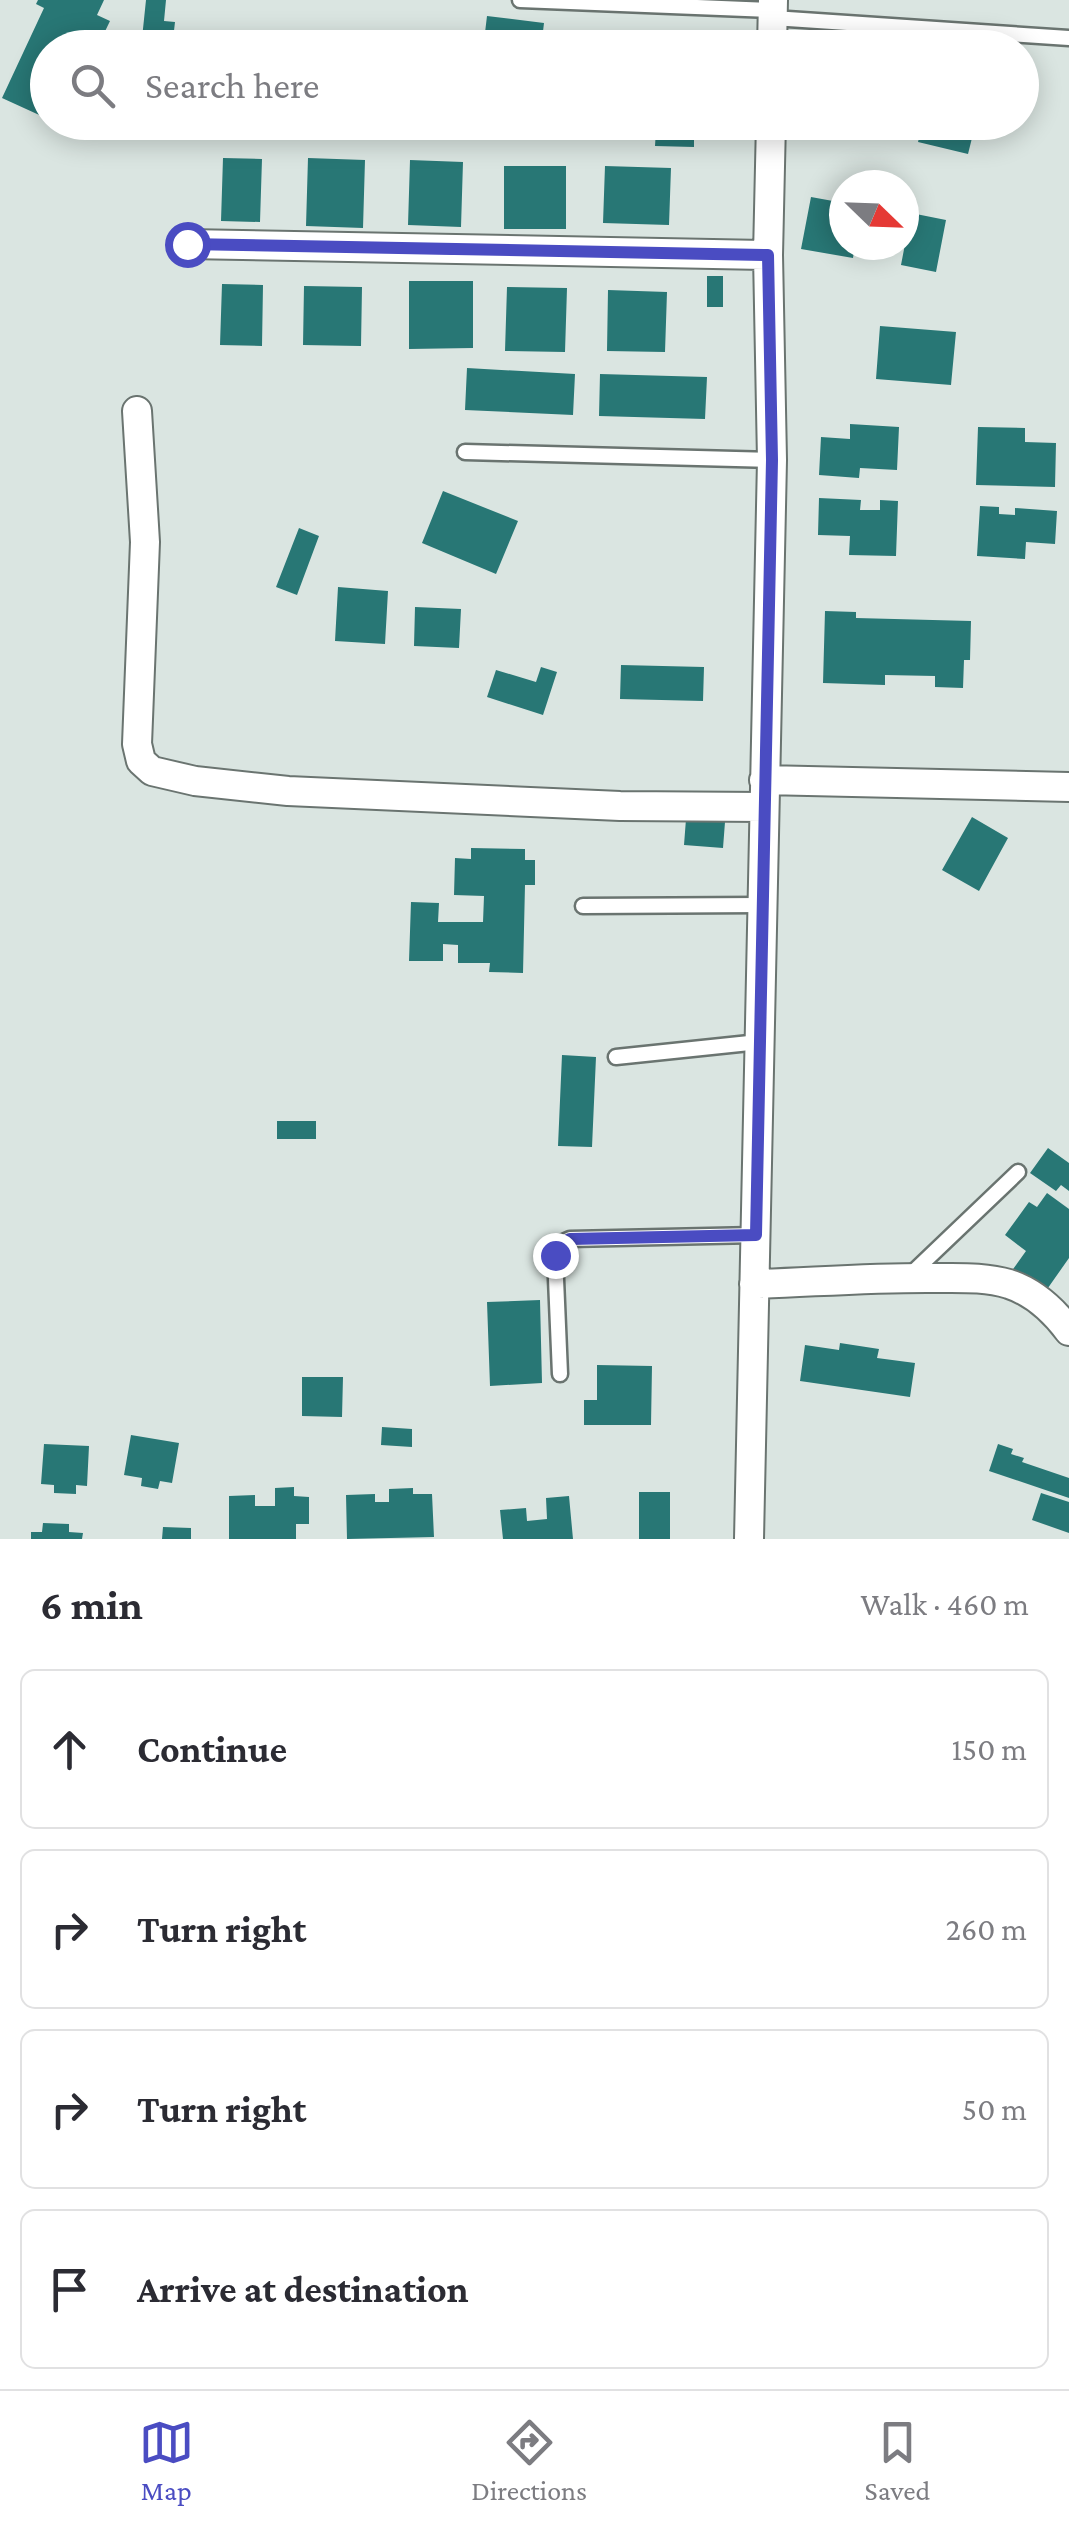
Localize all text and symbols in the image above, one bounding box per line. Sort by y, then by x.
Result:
search box [30,30,1039,140]
icon: search [65,58,120,113]
text: Search here [145,64,319,106]
north arrow [829,170,919,260]
route start [165,222,211,268]
route end [533,1233,579,1279]
text: 6 min [40,1581,143,1628]
text: Walk · 460 m [860,1586,1029,1622]
icon: ahead [42,1722,97,1777]
text: Continue [137,1728,287,1770]
text: 150 m [951,1731,1027,1767]
icon: right [42,1902,97,1957]
text: Turn right [137,1908,306,1950]
text: 260 m [946,1911,1027,1947]
icon: right [42,2082,97,2137]
text: Turn right [137,2088,306,2130]
text: 50 m [962,2091,1027,2127]
icon: arrive [42,2262,97,2317]
text: Arrive at destination [137,2268,469,2310]
tab: Map [139,2415,194,2506]
tab: Directions [471,2415,587,2506]
tab: Saved [865,2415,930,2506]

